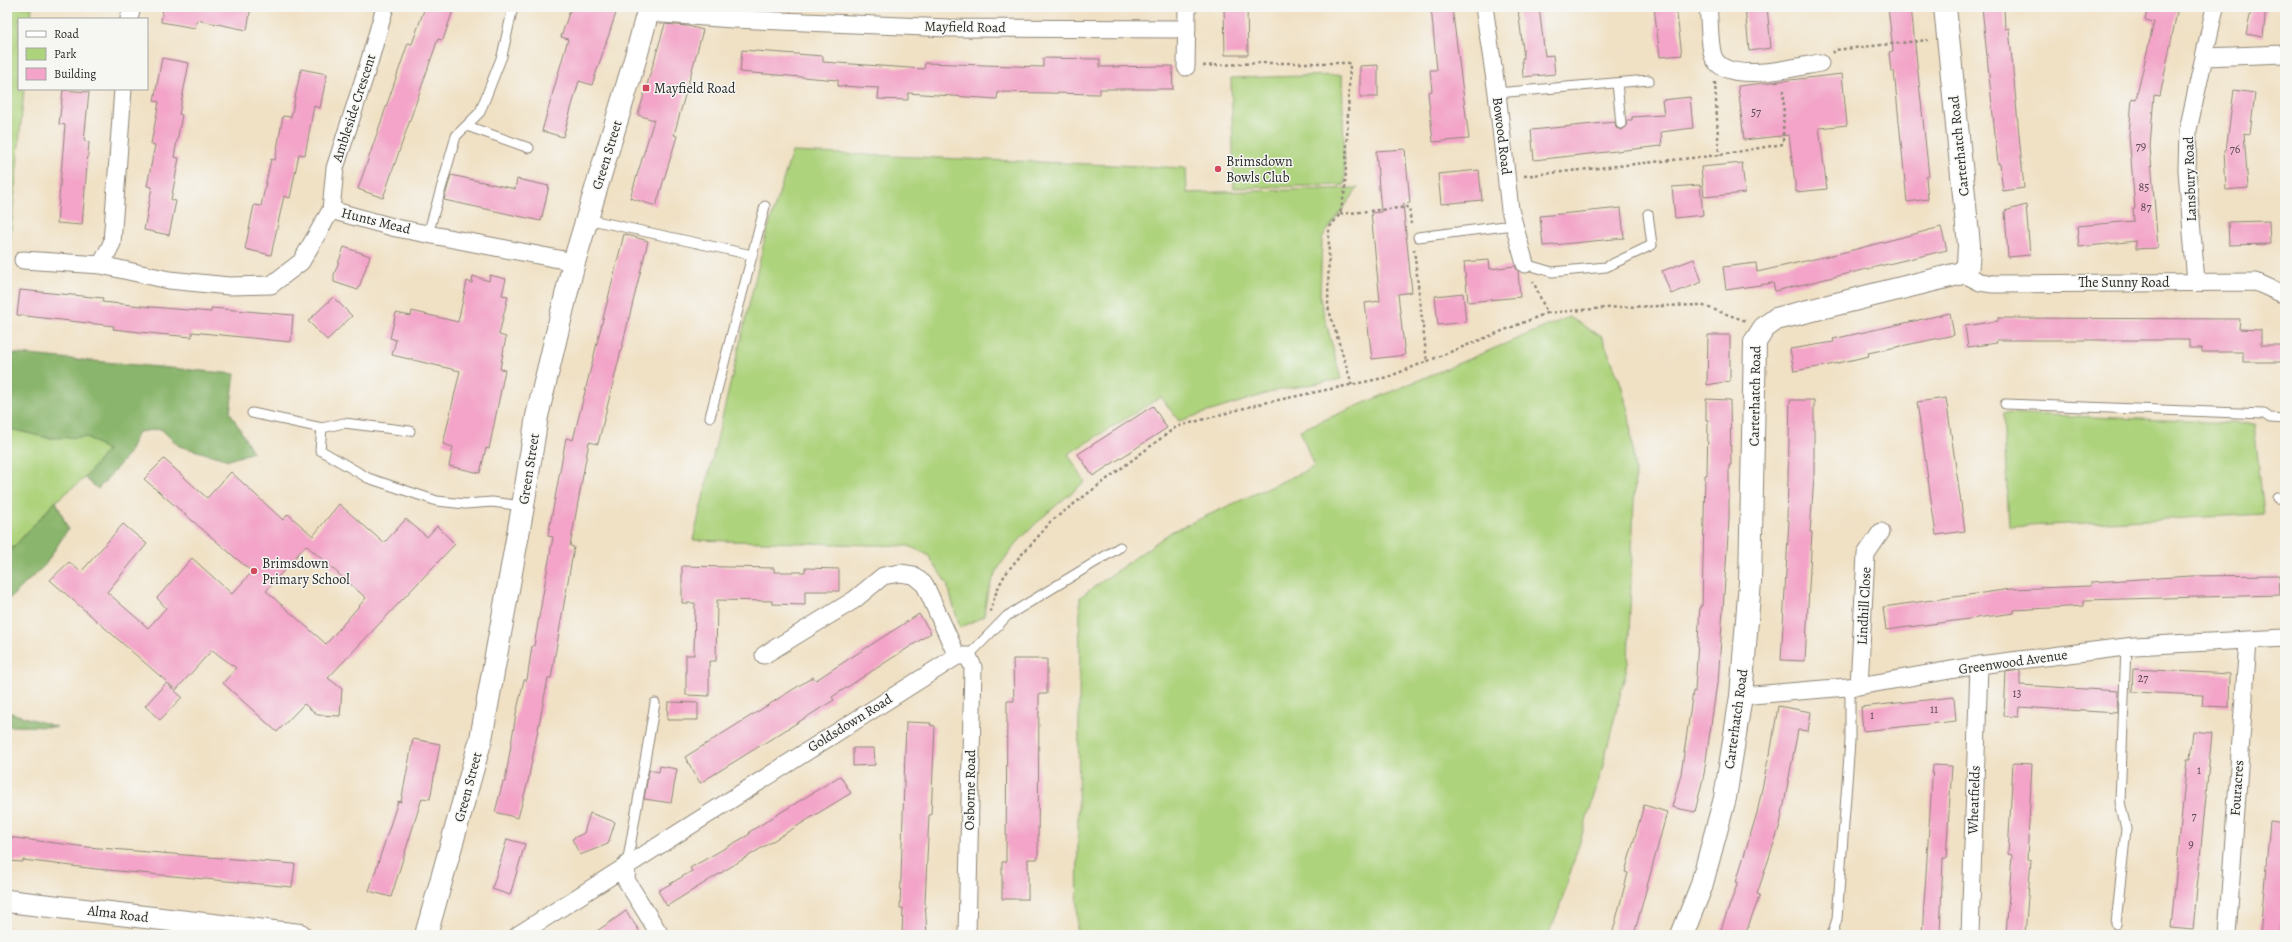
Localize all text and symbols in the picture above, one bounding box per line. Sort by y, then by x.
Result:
street label: Mayfield Road [924,17,1006,37]
legend [18,18,148,90]
text: Road [54,26,80,42]
text: Park [54,46,77,62]
street label: Ambleside Crescent [327,51,381,165]
text: Building [54,66,96,82]
place label: Mayfield Road [654,79,736,98]
marker: Mayfield Road [641,83,651,93]
street label: Carterhatch Road [1944,94,1974,197]
street label: Bowood Road [1488,96,1516,176]
house number: 57 [1751,104,1762,120]
street label: Green Street [587,118,627,192]
street label: Lansbury Road [2179,136,2201,222]
house number: 79 [2136,138,2146,154]
house number: 76 [2230,141,2241,157]
place label: Brimsdown Bowls Club [1226,152,1293,187]
marker: Brimsdown Bowls Club [1213,164,1223,174]
house number: 85 [2139,179,2149,195]
house number: 87 [2141,199,2152,215]
street label: Hunts Mead [339,203,413,239]
street label: The Sunny Road [2078,273,2170,292]
street label: Carterhatch Road [1745,345,1765,447]
street label: Green Street [514,432,544,506]
place label: Brimsdown Primary School [262,554,350,589]
marker: Brimsdown Primary School [249,566,259,576]
street label: Lindhill Close [1852,566,1876,646]
street label: Greenwood Avenue [1957,645,2069,679]
street label: Carterhatch Road [1720,667,1752,770]
house number: 27 [2138,670,2149,686]
house number: 13 [2012,685,2022,701]
street label: Goldsdown Road [804,689,896,757]
house number: 11 [1930,701,1938,717]
house number: 1 [1870,707,1874,723]
street label: Osborne Road [960,749,980,830]
street label: Green Street [450,750,487,824]
street label: Fouracres [2226,759,2248,817]
house number: 1 [2197,762,2201,778]
street label: Wheatfields [1963,765,1985,836]
house number: 7 [2191,808,2197,824]
house number: 9 [2188,836,2194,852]
street label: Alma Road [85,901,150,927]

